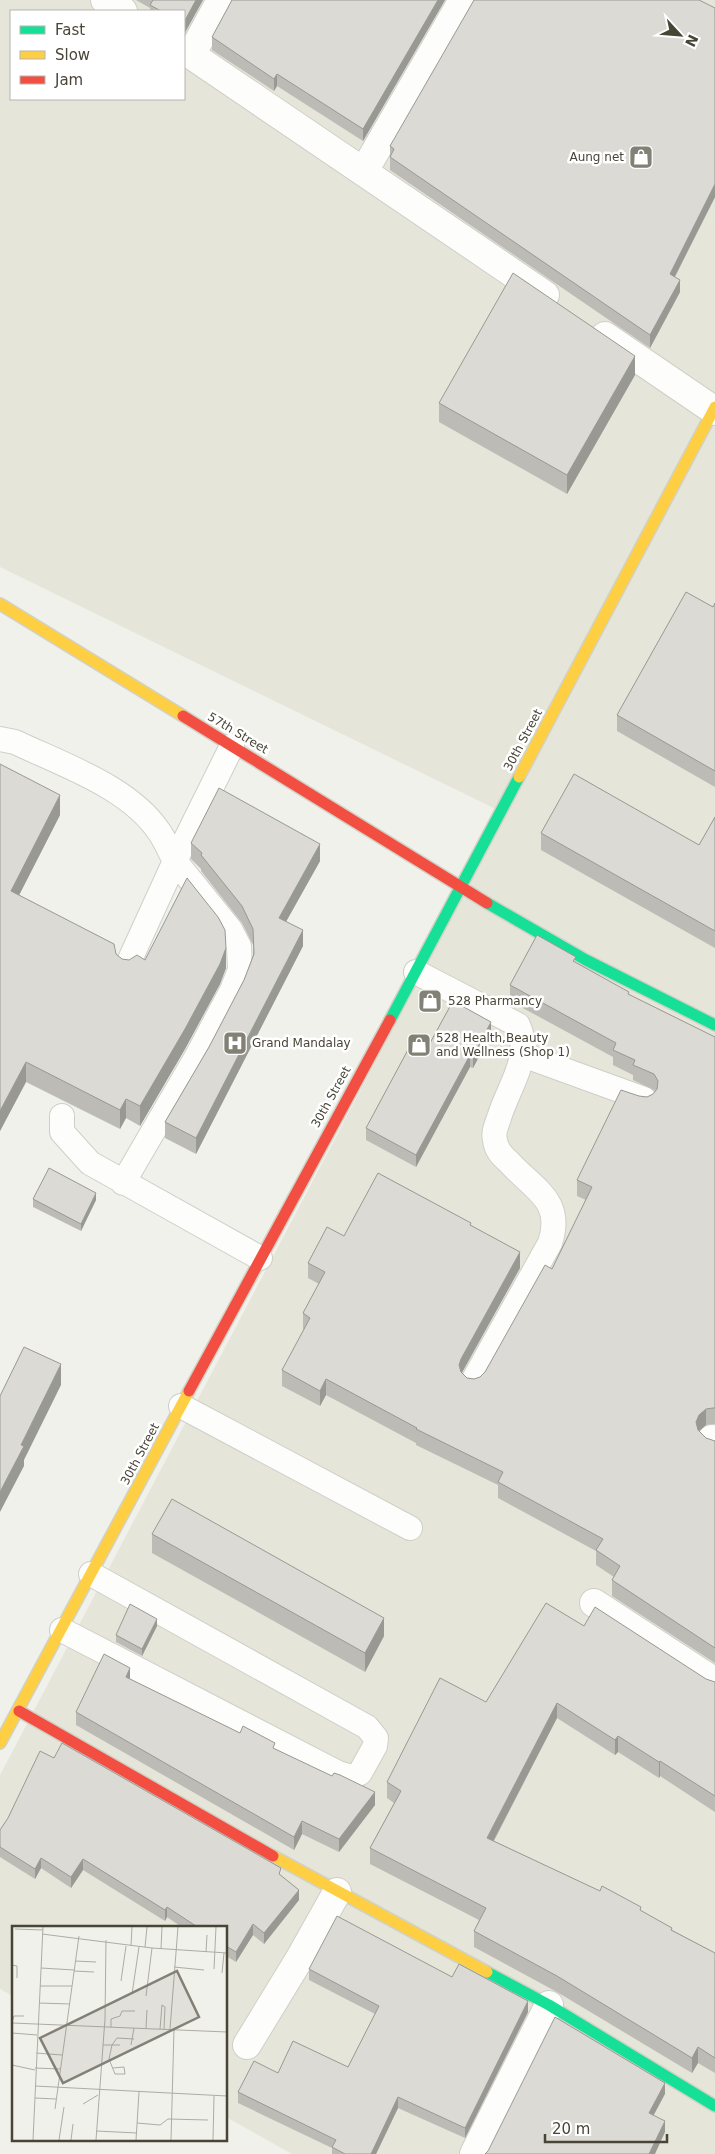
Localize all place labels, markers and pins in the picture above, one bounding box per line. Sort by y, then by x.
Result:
shop icon: Aung net [628,144,654,170]
place label: Aung net [569,150,624,164]
shop icon: 528 Pharmancy [417,988,443,1014]
place label: 528 Pharmancy [448,994,542,1008]
hospital icon: Grand Mandalay [222,1030,248,1056]
place label: 528 Health,Beauty and Wellness (Shop 1) [436,1031,570,1059]
shop icon: 528 Health,Beauty and Wellness (Shop 1) [406,1032,432,1058]
place label: Grand Mandalay [252,1036,351,1050]

